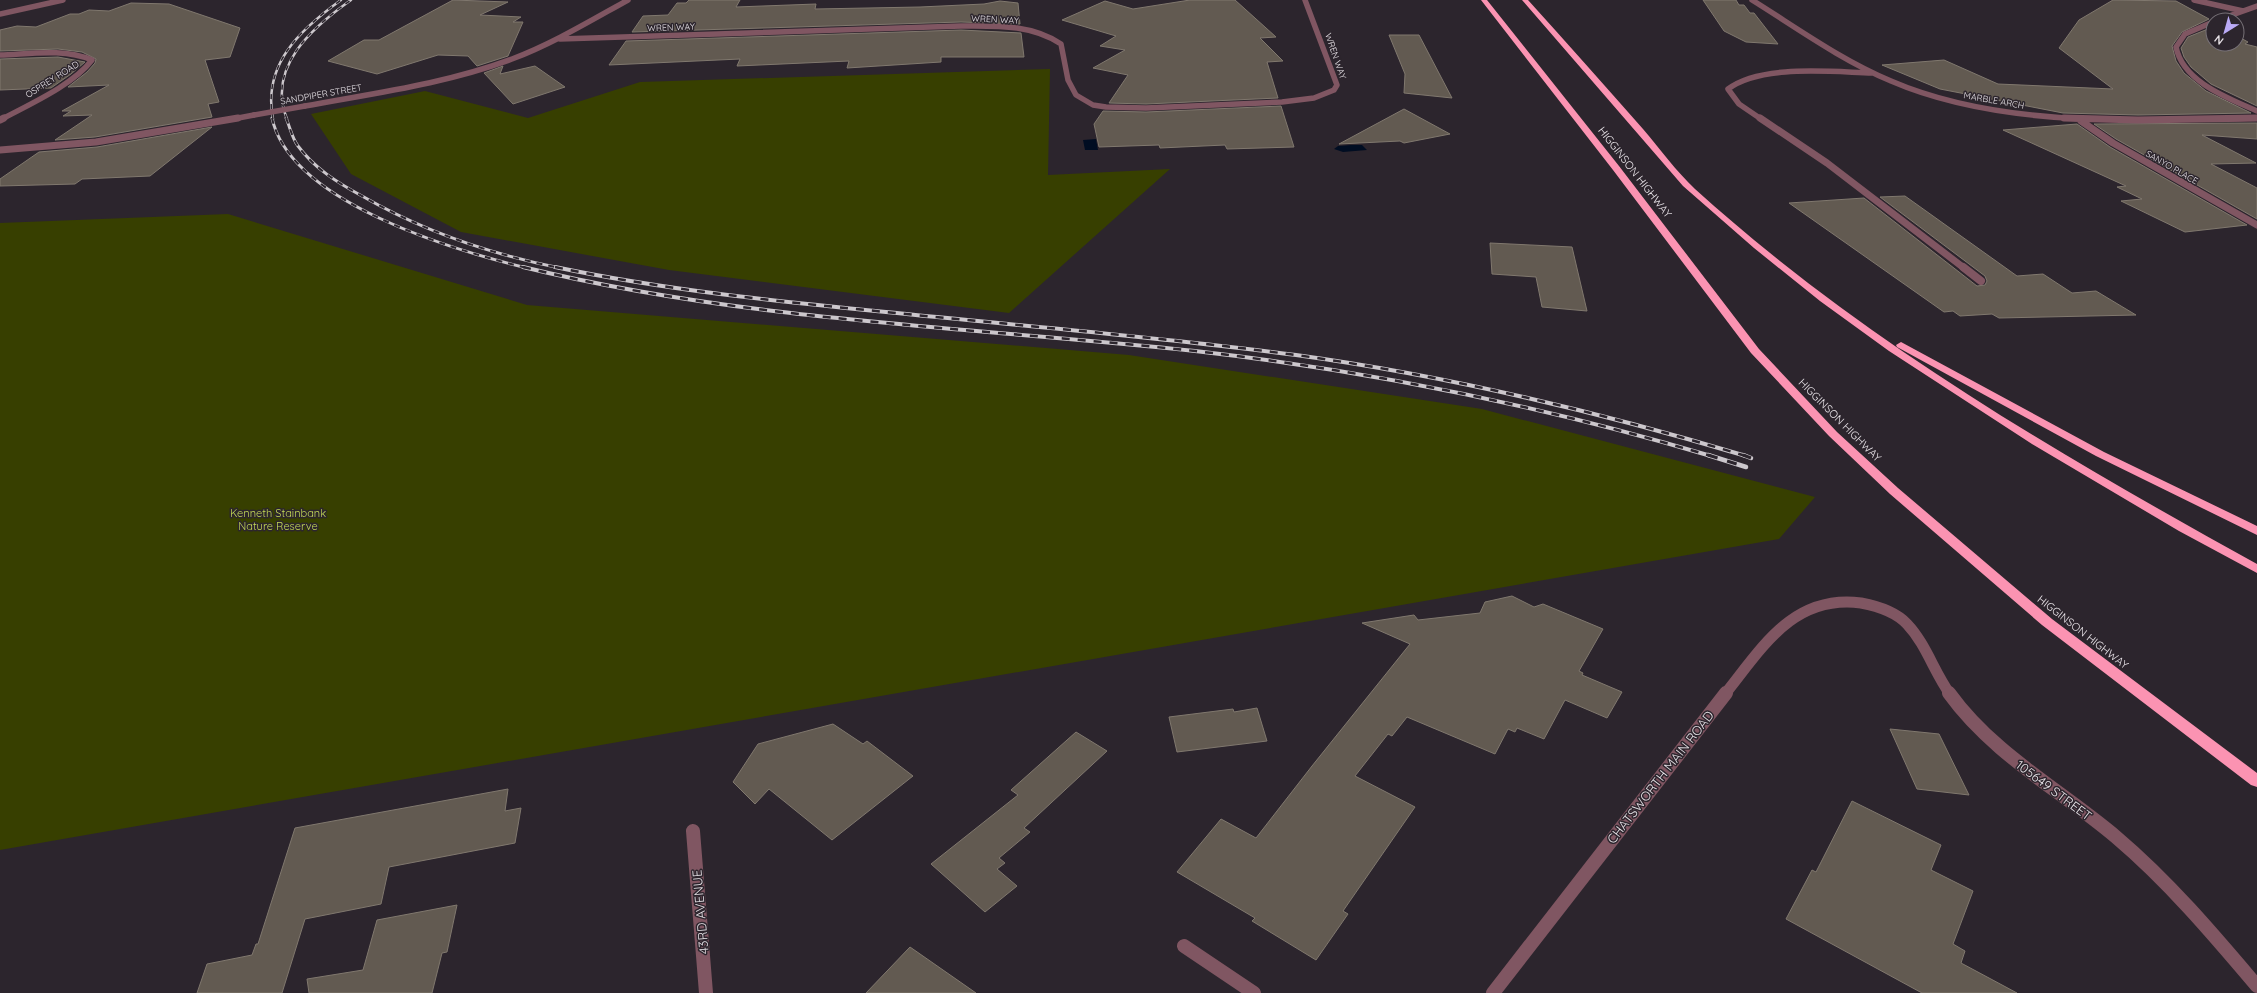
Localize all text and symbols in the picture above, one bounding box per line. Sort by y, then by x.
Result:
street label: WREN WAY [971,12,1019,26]
north arrow [2205,12,2245,52]
street label: WREN WAY [647,21,695,33]
street label: WREN WAY [1323,32,1349,80]
text: N [2212,32,2226,48]
street label: OSPREY ROAD [23,58,81,100]
street label: SANDPIPER STREET [279,81,363,107]
street label: MARBLE ARCH [1963,89,2025,111]
street label: HIGGINSON HIGHWAY [1595,124,1675,220]
street label: SANYO PLACE [2144,148,2200,186]
street label: HIGGINSON HIGHWAY [1796,376,1884,464]
park label: Kenneth Stainbank Nature Reserve [230,506,326,533]
street label: HIGGINSON HIGHWAY [2035,592,2131,672]
street label: CHATSWORTH MAIN ROAD [1603,707,1717,847]
street label: 105649 STREET [2013,756,2095,824]
street label: 43RD AVENUE [688,869,712,955]

